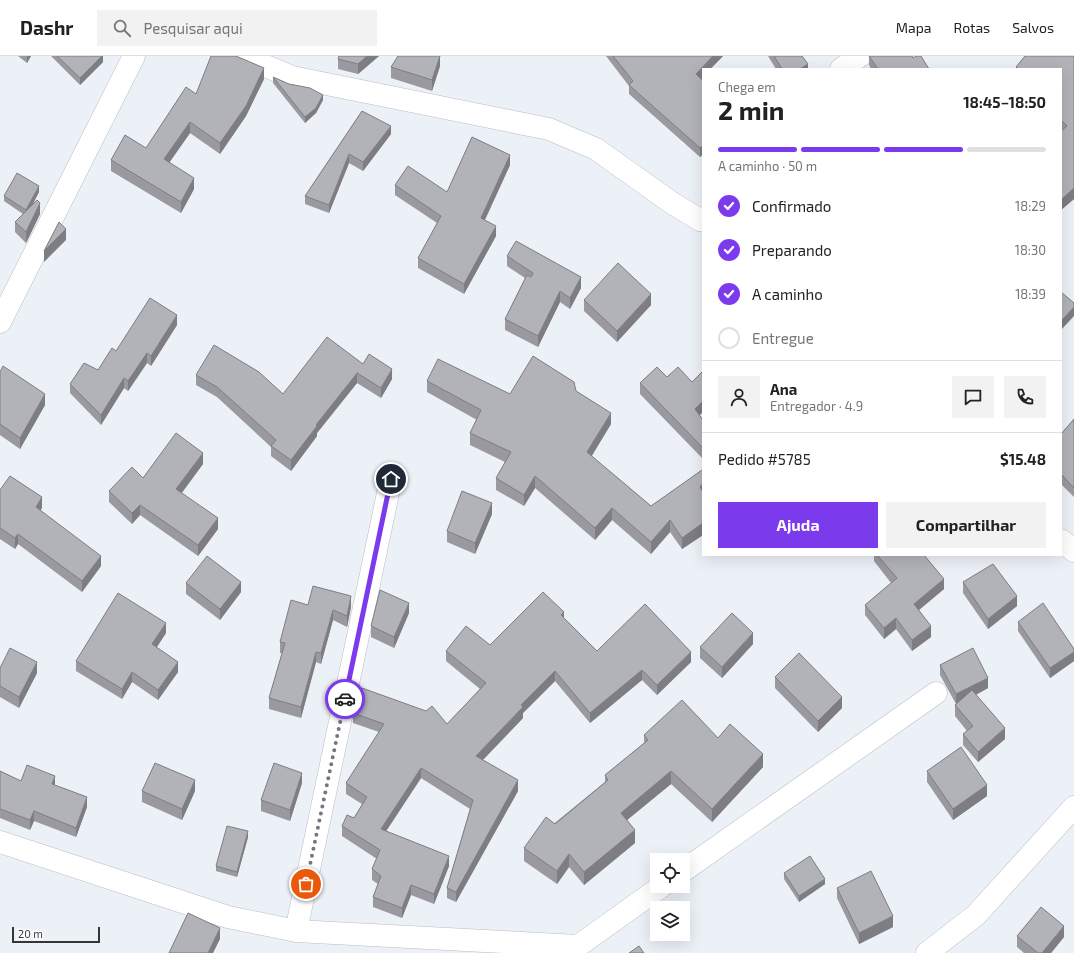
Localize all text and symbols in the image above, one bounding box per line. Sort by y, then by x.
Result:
search box [97,10,377,46]
text: Dashr [20,16,73,39]
icon: search [111,17,133,39]
text: Pesquisar aqui [143,19,243,37]
text: Mapa [896,19,932,36]
text: Rotas [954,19,990,36]
text: Salvos [1012,19,1054,36]
text: Chega em [718,79,776,95]
text: 18:45–18:50 [963,93,1046,111]
text: 2 min [718,94,784,125]
text: A caminho · 50 m [718,158,817,174]
icon: check [718,195,740,217]
text: Confirmado [752,197,831,215]
text: 18:29 [1015,198,1046,214]
icon: check [718,239,740,261]
text: Preparando [752,241,832,259]
text: 18:30 [1015,242,1046,258]
icon: check [718,283,740,305]
text: A caminho [752,285,823,303]
text: 18:39 [1015,286,1046,302]
text: Entregue [752,329,814,347]
button: person [718,376,760,418]
button: chat [952,376,994,418]
button: phone [1004,376,1046,418]
text: Ana [770,380,797,398]
text: Entregador · 4.9 [770,398,863,414]
text: Pedido #5785 [718,450,811,468]
text: $15.48 [1000,450,1046,468]
pin [374,462,408,496]
icon: home [380,468,402,490]
button: Ajuda [718,502,878,548]
button: Compartilhar [886,502,1046,548]
courier [325,679,365,719]
icon: car [334,688,356,710]
map controls [650,853,690,941]
button: locate [650,853,690,893]
pin [289,867,323,901]
icon: bag [295,873,317,895]
button: layers [650,901,690,941]
scale bar [12,925,100,944]
text: 20 m [18,927,43,940]

